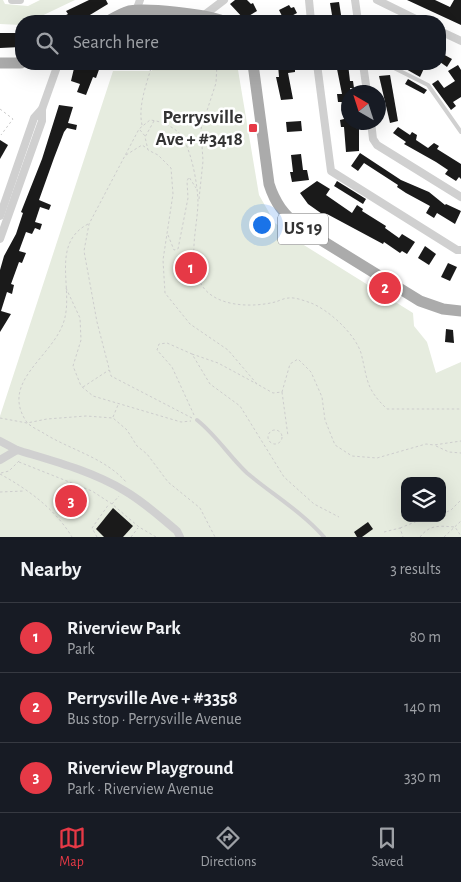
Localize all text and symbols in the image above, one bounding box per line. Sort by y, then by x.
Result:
search box [15,15,446,70]
icon: search [33,29,61,57]
text: Search here [73,33,159,52]
north arrow [341,85,386,130]
place label: Perrysville Ave + #3418 [156,108,243,149]
marker: Perrysville Ave + #3418 [247,122,259,134]
your location [249,212,275,238]
road number: US 19 [278,213,328,244]
pin: 1 [175,249,207,287]
pin: 2 [369,269,401,307]
map controls [401,477,446,522]
button: layers [401,477,446,522]
pin: 3 [55,482,87,520]
text: Nearby [20,559,81,580]
text: 3 results [390,561,441,577]
text: Riverview Park [67,619,181,638]
text: 1 [33,629,39,645]
text: 80 m [410,629,441,645]
text: Park [67,641,95,657]
text: Perrysville Ave + #3358 [67,689,238,708]
text: 2 [32,699,40,715]
text: 140 m [404,699,441,715]
text: Bus stop · Perrysville Avenue [67,711,242,727]
text: Riverview Playground [67,759,234,778]
text: 3 [33,769,39,785]
text: 330 m [404,769,441,785]
text: Park · Riverview Avenue [67,781,214,797]
tab: Map [58,824,86,871]
tab: Directions [201,824,256,871]
tab: Saved [371,824,403,871]

